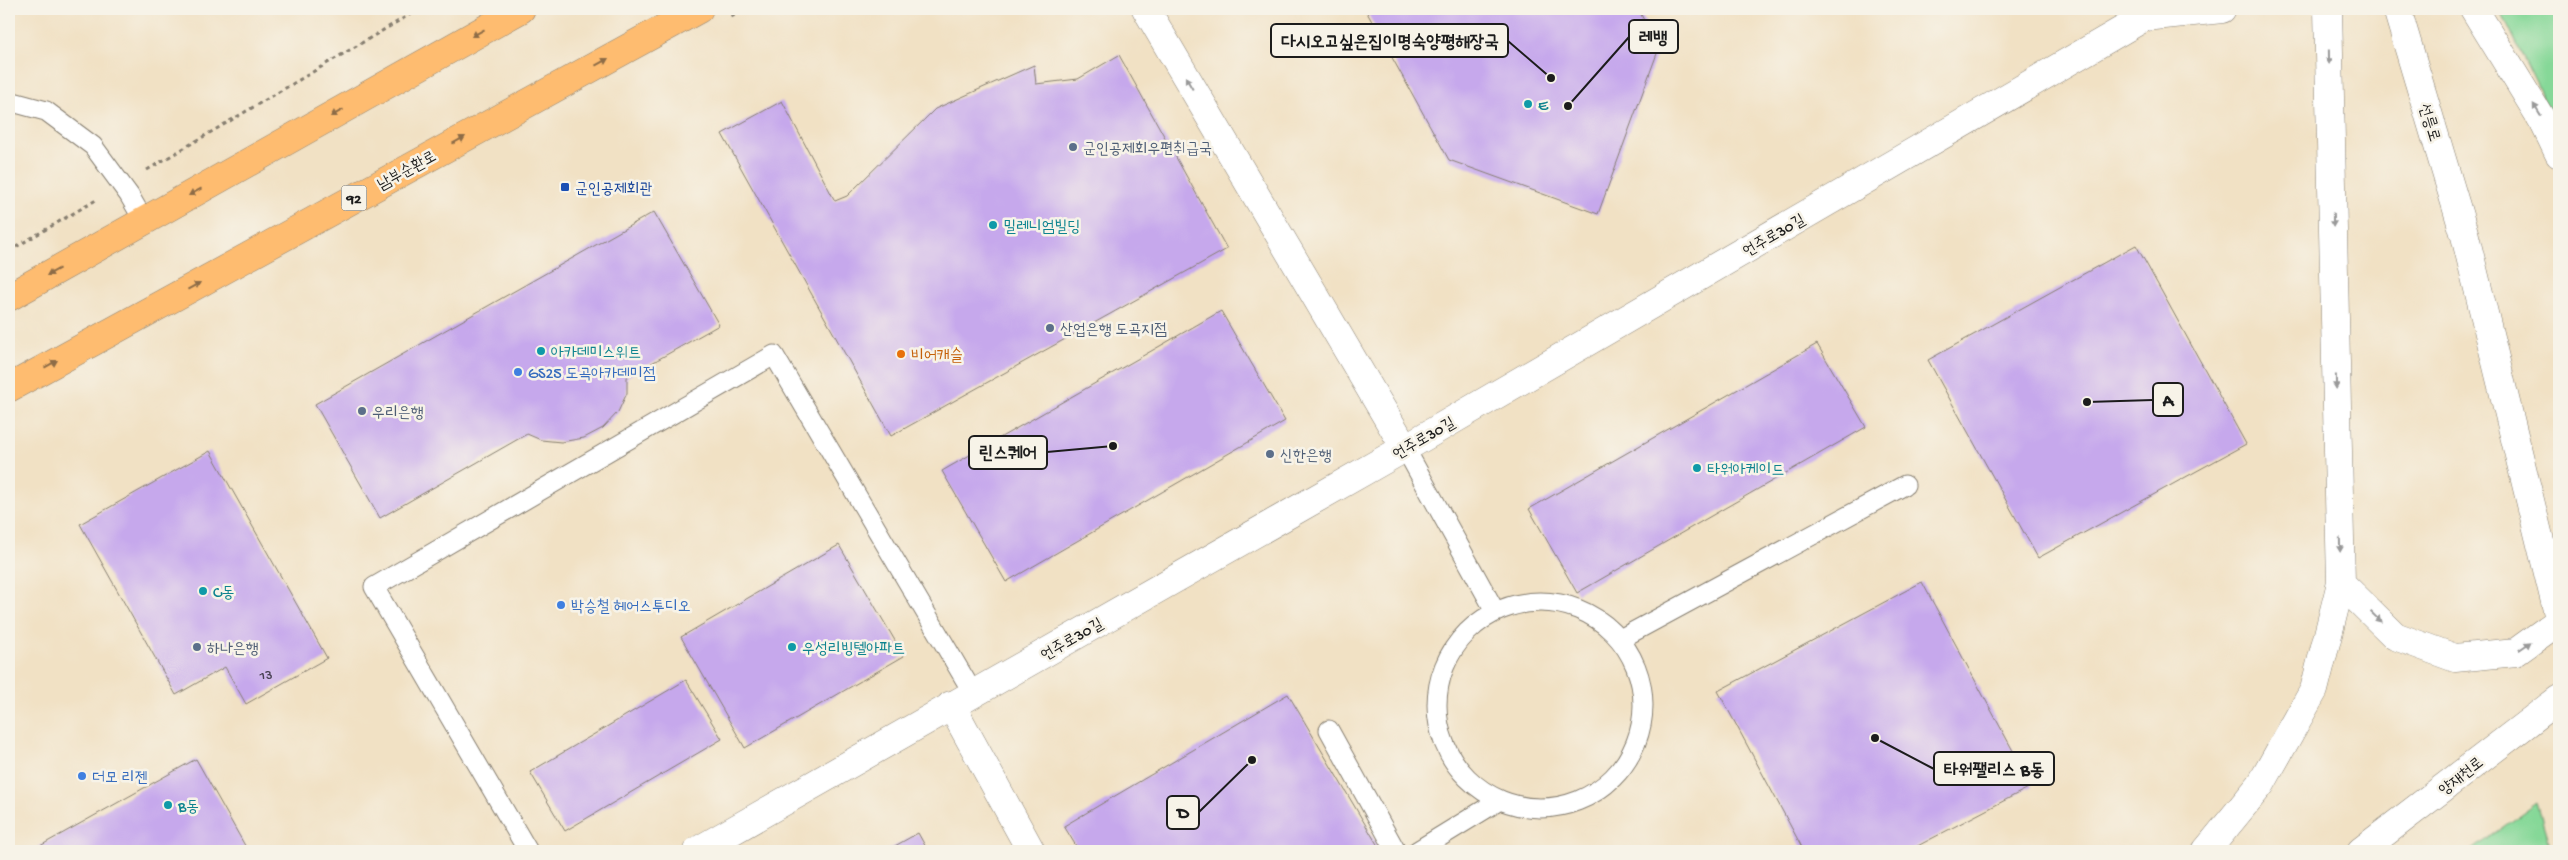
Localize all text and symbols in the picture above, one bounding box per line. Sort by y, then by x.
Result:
callout: 레뱅 [1629,20,1678,53]
callout: 다시오고싶은집이명숙양평해장국 [1271,24,1508,57]
one-way arrow [472,28,485,37]
text: 레뱅 [1639,29,1667,50]
text: 다시오고싶은집이명숙양평해장국 [1281,33,1499,54]
one-way arrow [2325,50,2333,66]
one-way arrow [594,58,609,66]
one-way arrow [1185,76,1194,89]
marker: E [1522,98,1534,110]
place label: E [1538,98,1549,117]
street label: 선릉로 [2413,101,2443,144]
one-way arrow [2532,104,2541,117]
one-way arrow [330,108,343,117]
one-way arrow [452,136,466,145]
place label: 군인공제회우편취급국 [1083,140,1212,160]
marker: 군인공제회우편취급국 [1067,141,1079,153]
street label: 남부순환로 [374,147,440,196]
marker: 군인공제회관 [559,181,571,193]
place label: 군인공제회관 [575,181,652,200]
road number: 92 [342,186,366,210]
one-way arrow [188,188,202,197]
street label: 언주로30길 [1740,212,1809,262]
one-way arrow [2329,212,2337,228]
marker: 밀레니엄빌딩 [987,219,999,231]
place label: 밀레니엄빌딩 [1003,219,1080,238]
one-way arrow [46,268,61,276]
one-way arrow [187,282,201,290]
marker: 산업은행 도곡지점 [1044,322,1056,334]
place label: 산업은행 도곡지점 [1060,322,1167,341]
marker: 아카데미스위트 [535,345,547,357]
place label: 아카데미스위트 [551,345,641,364]
place label: 비어캐슬 [911,347,963,367]
marker: 비어캐슬 [895,348,907,360]
one-way arrow [44,360,59,368]
marker: GS25 도곡아카데미점 [512,366,524,378]
place label: GS25 도곡아카데미점 [528,366,656,385]
one-way arrow [2333,375,2341,391]
callout: A [2153,383,2183,416]
text: A [2162,392,2175,413]
marker: 우리은행 [356,405,368,417]
place label: 우리은행 [372,405,424,424]
street label: 언주로30길 [1390,415,1459,465]
callout: 린스퀘어 [969,436,1047,469]
text: 린스퀘어 [979,444,1037,465]
marker: 신한은행 [1264,448,1276,460]
place label: 신한은행 [1280,448,1332,467]
marker: 타워아케이드 [1691,462,1703,474]
place label: 타워아케이드 [1707,462,1784,481]
one-way arrow [2336,537,2344,553]
marker: C동 [197,585,209,597]
place label: C동 [213,585,235,604]
place label: 박승철 헤어스투디오 [571,598,691,618]
marker: 박승철 헤어스투디오 [555,599,567,611]
one-way arrow [2370,611,2382,623]
street label: 언주로30길 [1038,616,1107,666]
marker: 하나은행 [191,641,203,653]
place label: 하나은행 [207,641,259,660]
marker: 우성리빙텔아파트 [786,641,798,653]
place label: 우성리빙텔아파트 [802,641,905,660]
one-way arrow [2518,641,2532,651]
house number: 13 [259,668,272,685]
callout: 타워팰리스 B동 [1934,752,2054,785]
street label: 양재천로 [2436,754,2488,801]
text: 타워팰리스 B동 [1944,761,2044,782]
marker: 더모 리젠 [76,770,88,782]
place label: 더모 리젠 [92,770,147,789]
callout: D [1167,796,1199,829]
marker: B동 [162,799,174,811]
place label: B동 [177,799,199,818]
text: D [1175,804,1190,825]

